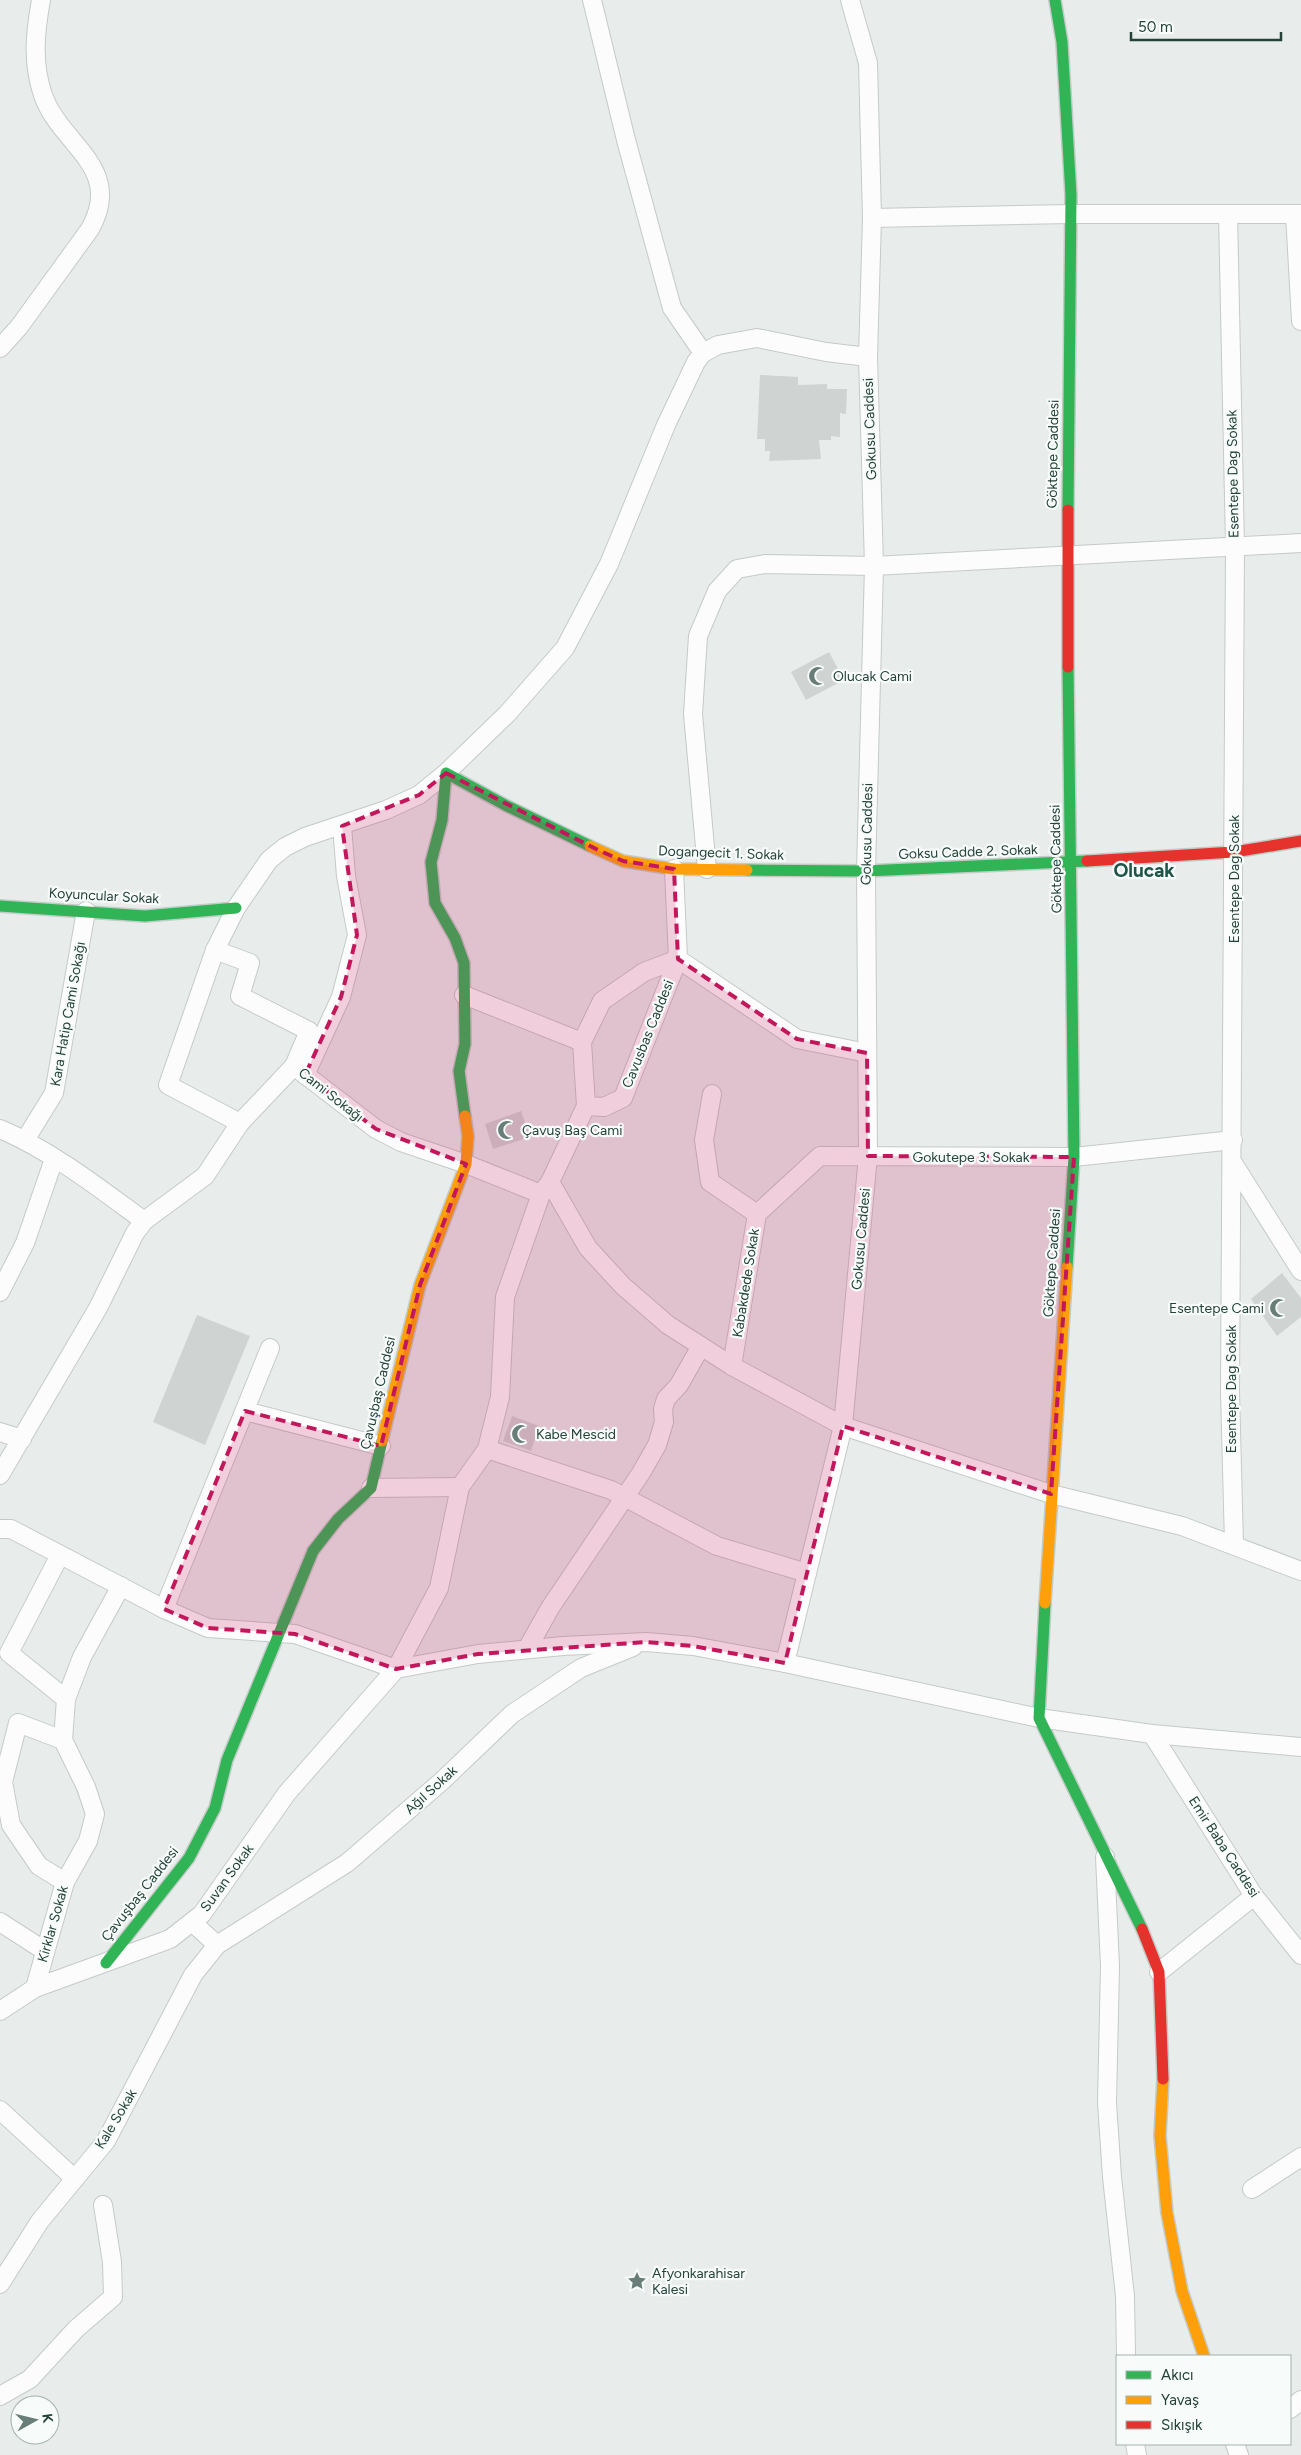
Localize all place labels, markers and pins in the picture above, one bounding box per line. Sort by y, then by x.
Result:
mosque icon: Olucak Cami [807,665,829,687]
place label: Olucak Cami [833,668,912,685]
mosque icon: Çavuş Baş Cami [496,1119,518,1141]
place label: Çavuş Baş Cami [522,1122,622,1139]
mosque icon: Esentepe Cami [1268,1297,1290,1319]
place label: Esentepe Cami [1169,1300,1264,1317]
mosque icon: Kabe Mescid [510,1423,532,1445]
place label: Kabe Mescid [536,1426,616,1443]
place label: Afyonkarahisar Kalesi [652,2265,745,2298]
place icon: Afyonkarahisar Kalesi [626,2270,648,2292]

